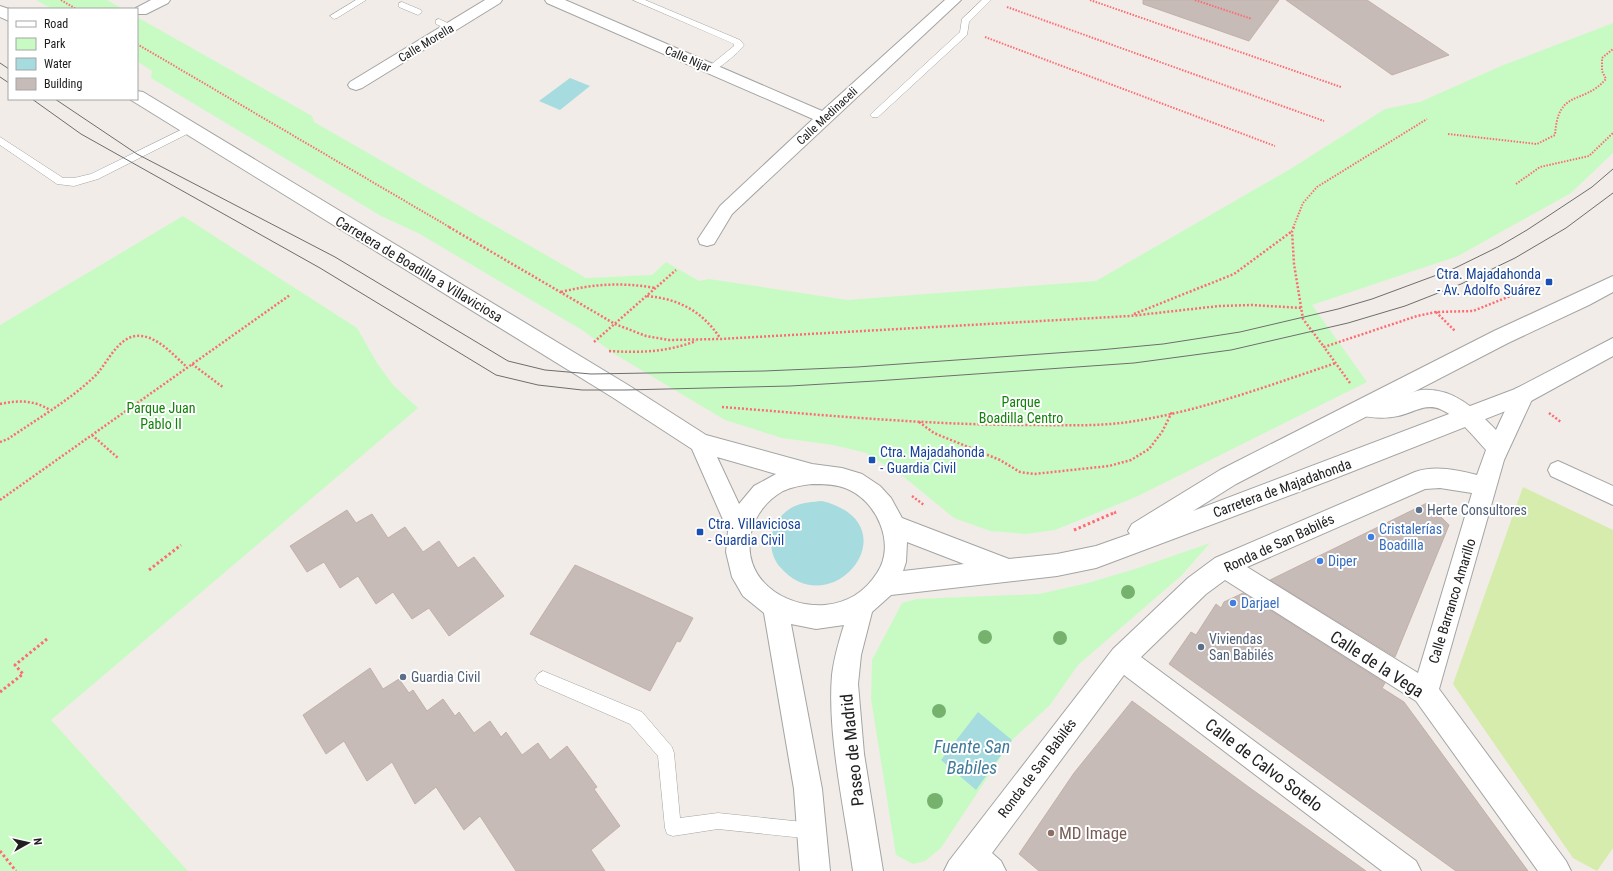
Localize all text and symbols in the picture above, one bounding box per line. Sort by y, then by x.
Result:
legend [8,8,138,100]
text: Road [44,17,68,31]
street label: Calle Morella [396,21,456,65]
text: Park [44,37,66,51]
street label: Calle Nijar [663,43,713,75]
text: Water [44,57,72,71]
text: Building [44,77,82,91]
street label: Calle Medinaceli [794,84,860,148]
street label: Carretera de Boadilla a Villaviciosa [333,213,505,325]
place label: Ctra. Majadahonda - Av. Adolfo Suárez [1436,266,1541,298]
marker: Ctra. Majadahonda - Av. Adolfo Suárez [1544,277,1554,287]
park label: Parque Boadilla Centro [979,394,1063,426]
park label: Parque Juan Pablo II [126,400,196,432]
place label: Ctra. Majadahonda - Guardia Civil [880,444,985,476]
marker: Ctra. Majadahonda - Guardia Civil [867,455,877,465]
street label: Carretera de Majadahonda [1211,456,1353,520]
place label: Herte Consultores [1427,502,1527,518]
marker: Herte Consultores [1414,505,1424,515]
street label: Ronda de San Babilés [1222,511,1336,575]
place label: Ctra. Villaviciosa - Guardia Civil [708,516,801,548]
place label: Cristalerías Boadilla [1379,521,1442,553]
marker: Ctra. Villaviciosa - Guardia Civil [695,527,705,537]
marker: Cristalerías Boadilla [1366,532,1376,542]
street label: Calle Barranco Amarillo [1425,537,1479,665]
place label: Diper [1328,553,1357,569]
marker: Diper [1315,556,1325,566]
place label: Darjael [1241,595,1280,611]
marker: Darjael [1228,598,1238,608]
street label: Calle de la Vega [1327,626,1427,702]
place label: Viviendas San Babilés [1209,631,1274,663]
marker: Viviendas San Babilés [1196,642,1206,652]
place label: Guardia Civil [411,669,481,685]
marker: Guardia Civil [398,672,408,682]
street label: Paseo de Madrid [836,693,868,807]
street label: Calle de Calvo Sotelo [1201,714,1327,816]
street label: Ronda de San Babilés [995,715,1079,821]
water label: Fuente San Babiles [934,736,1010,778]
north arrow [8,823,48,863]
place label: MD Image [1059,823,1127,843]
marker: MD Image [1046,828,1056,838]
text: N [31,837,44,846]

